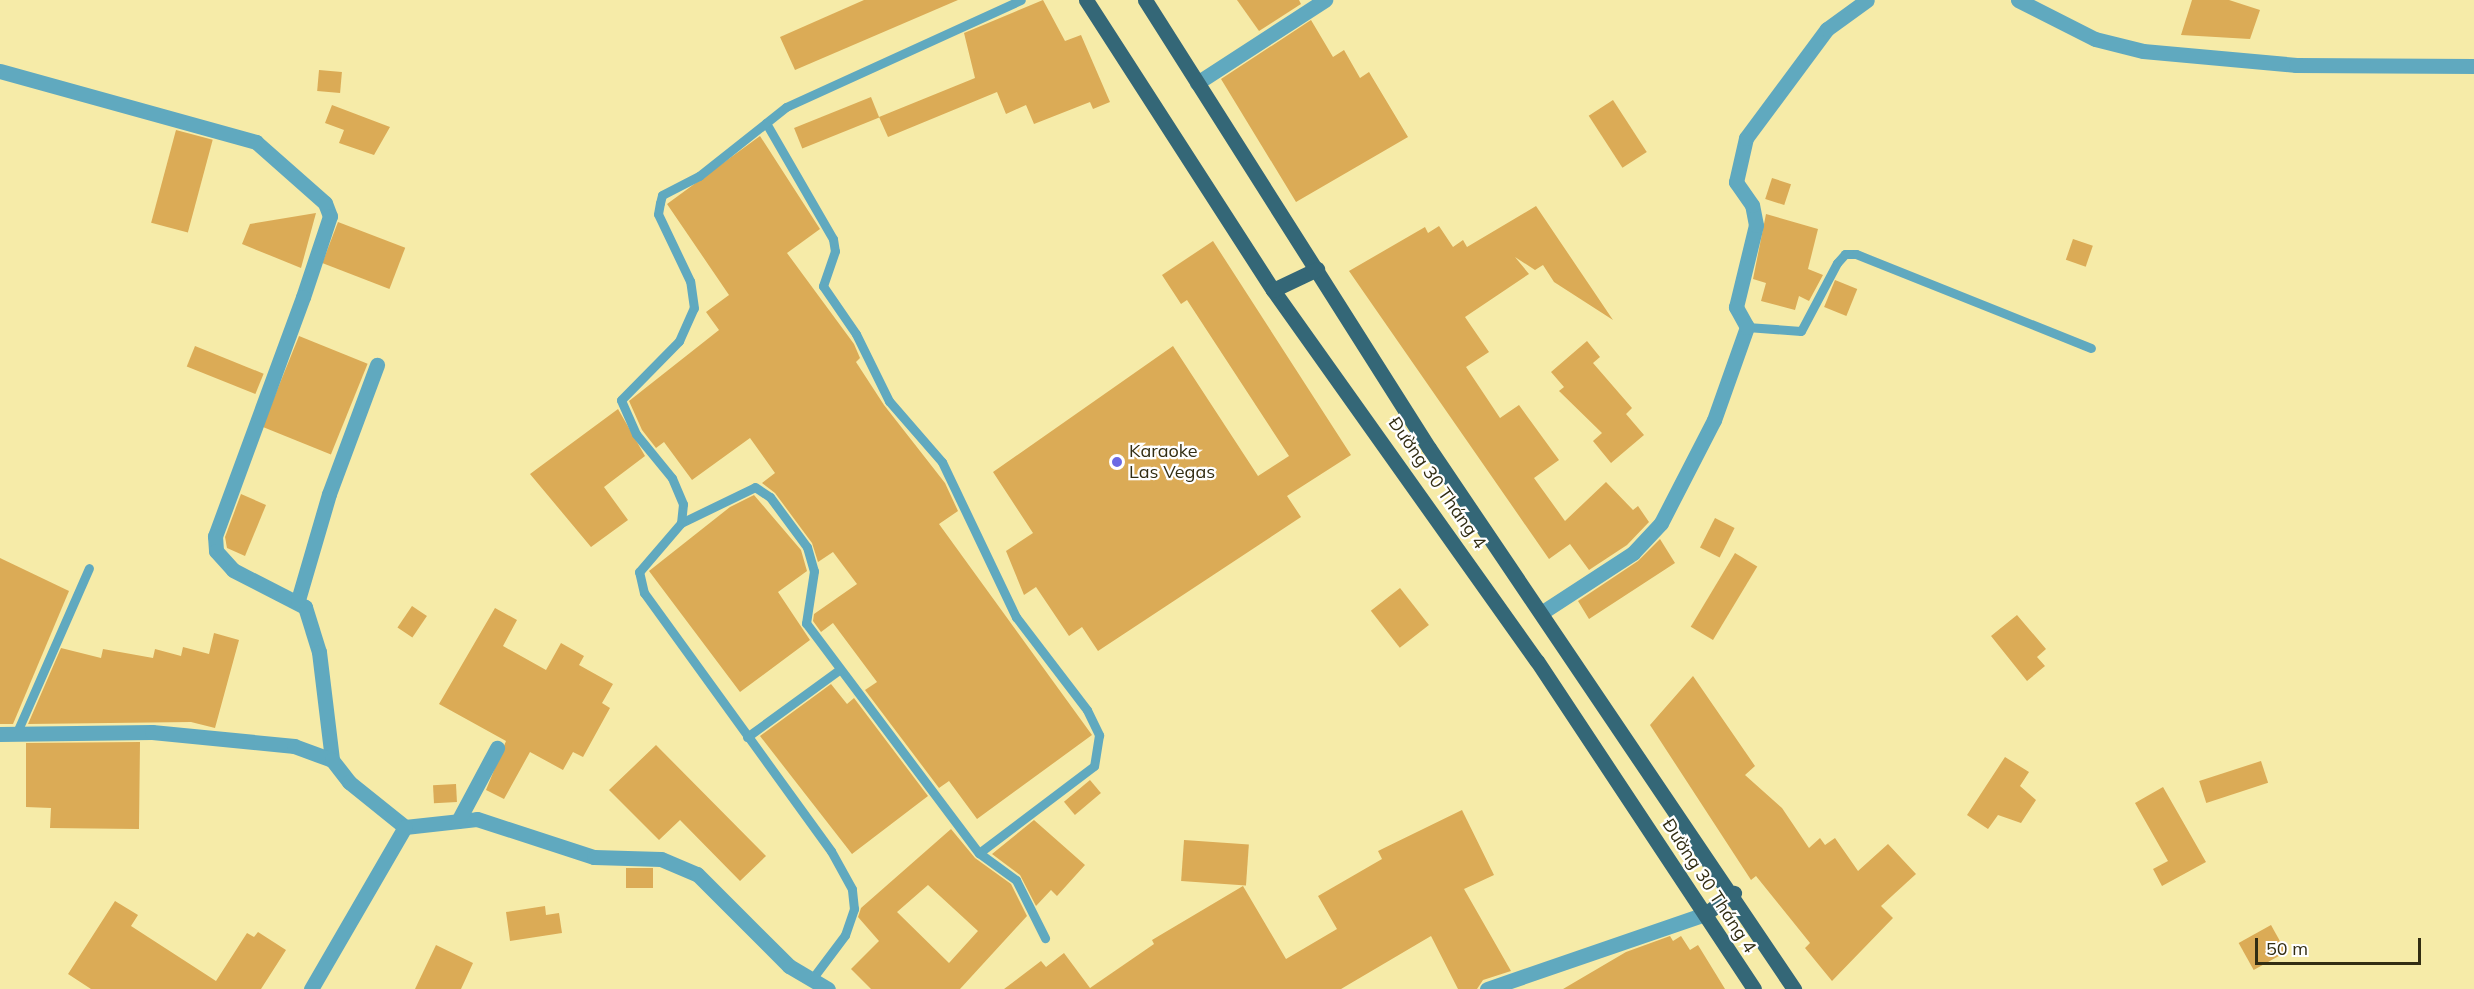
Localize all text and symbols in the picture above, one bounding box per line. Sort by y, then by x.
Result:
street label: Đường 30 Tháng 4 [1384,413,1490,553]
place label: Karaoke Las Vegas [1129,441,1215,484]
marker: Karaoke Las Vegas [1110,455,1124,469]
street label: Đường 30 Tháng 4 [1658,815,1760,957]
scale bar [2258,926,2424,964]
text: 50 m [2266,937,2308,960]

